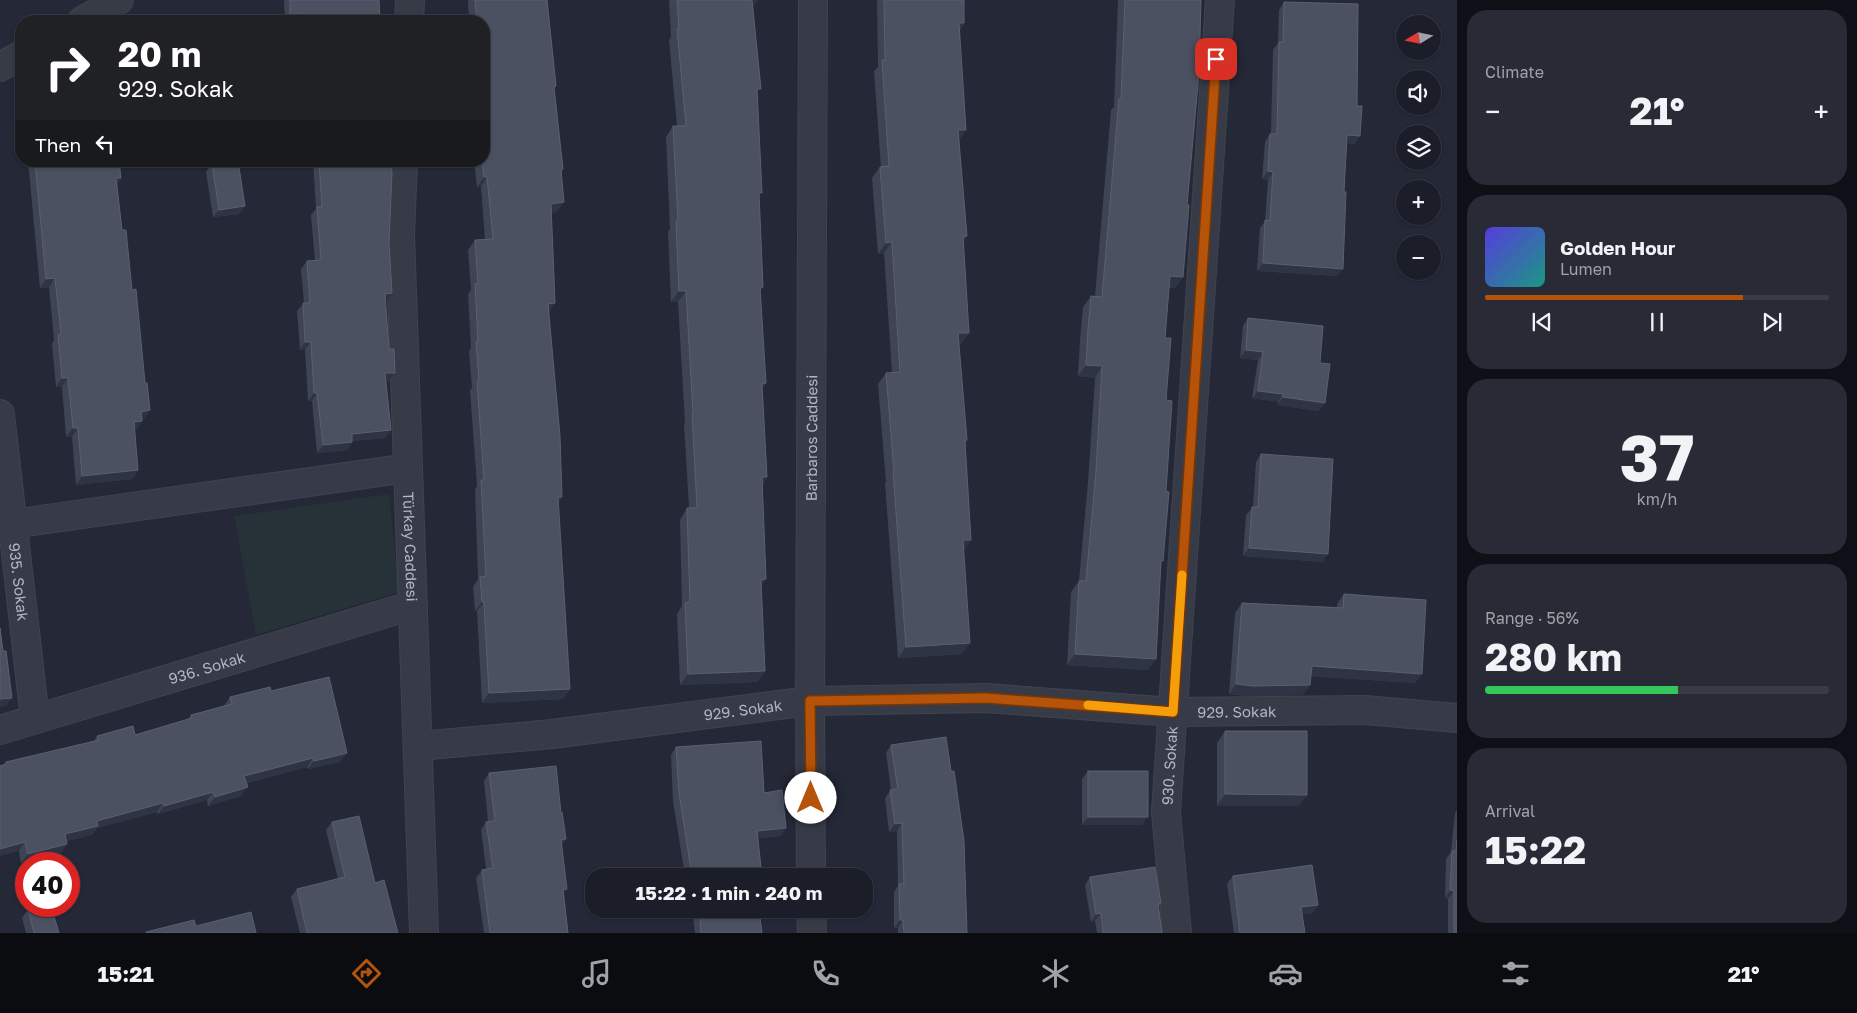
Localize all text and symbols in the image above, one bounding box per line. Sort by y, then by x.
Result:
north arrow [1396,15,1441,60]
map controls [1396,15,1441,280]
text: 20 m [118,33,201,75]
icon: right [35,35,100,100]
pin [1195,38,1237,80]
icon: arrive [1202,45,1230,73]
text: Climate [1485,62,1544,82]
button: sound [1396,70,1441,115]
text: 929. Sokak [118,75,234,102]
text: 21° [1630,88,1685,133]
text: − [1485,95,1500,128]
text: + [1814,95,1829,128]
button: layers [1396,125,1441,170]
icon: left [91,130,119,158]
text: Then [35,133,81,156]
button: + [1396,180,1441,225]
button: − [1396,235,1441,280]
text: Golden Hour [1560,236,1675,259]
text: Lumen [1560,259,1612,279]
icon: previous [1528,308,1556,336]
icon: pause [1643,308,1671,336]
icon: next [1758,308,1786,336]
street label: Barbaros Caddesi [802,375,820,501]
text: 37 [1619,417,1695,495]
text: km/h [1637,489,1677,509]
street label: Türkay Caddesi [400,492,422,602]
street label: 935. Sokak [6,542,33,623]
text: Range · 56% [1485,608,1579,628]
text: 280 km [1485,634,1622,679]
street label: 936. Sokak [166,647,248,688]
street label: 929. Sokak [703,696,784,724]
street label: 929. Sokak [1197,702,1277,721]
street label: 930. Sokak [1157,725,1181,806]
position arrow [784,771,836,823]
text: Arrival [1485,801,1535,821]
text: 15:22 [1485,827,1586,872]
speed limit sign: 40 [15,852,80,917]
text: 15:22 · 1 min · 240 m [636,881,822,904]
icon: directions [349,956,384,991]
icon: music [579,956,614,991]
icon: phone [808,956,843,991]
icon: climate [1038,956,1073,991]
icon: car [1268,956,1303,991]
icon: filters [1498,956,1533,991]
text: 15:21 [97,960,154,987]
text: 21° [1728,960,1759,987]

